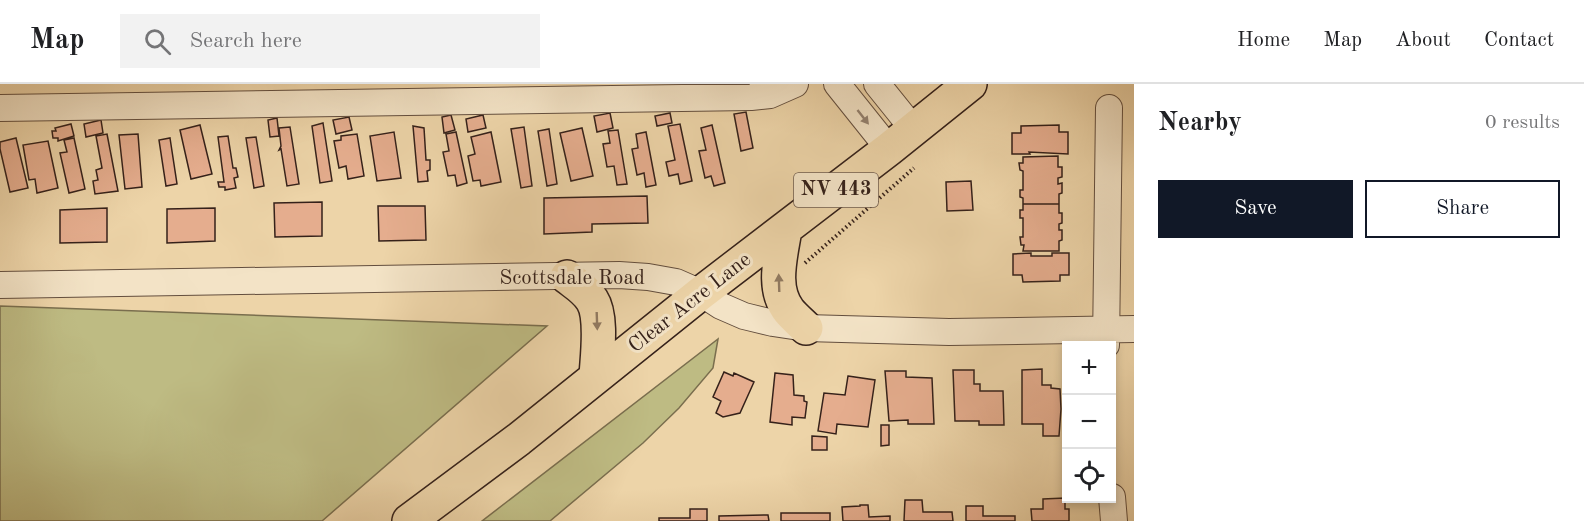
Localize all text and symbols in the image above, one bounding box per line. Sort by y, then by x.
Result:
search box [120,14,540,68]
icon: search [141,25,174,58]
text: Map [30,27,84,55]
text: Search here [189,30,302,52]
text: Home [1237,30,1290,51]
text: Map [1323,30,1362,51]
text: About [1395,30,1451,51]
text: Contact [1484,30,1554,51]
one-way arrow [856,109,869,124]
text: Nearby [1158,110,1242,136]
text: 0 results [1485,113,1560,133]
road number: NV 443 [794,173,878,207]
button: Save [1158,180,1353,238]
button: Share [1365,180,1560,238]
street label: Clear Acre Lane [625,249,755,357]
street label: Scottsdale Road [499,268,645,289]
one-way arrow [774,273,784,292]
one-way arrow [592,311,602,330]
map controls [1062,341,1116,503]
button: + [1062,341,1116,395]
button: − [1062,395,1116,449]
button: locate [1062,449,1116,503]

